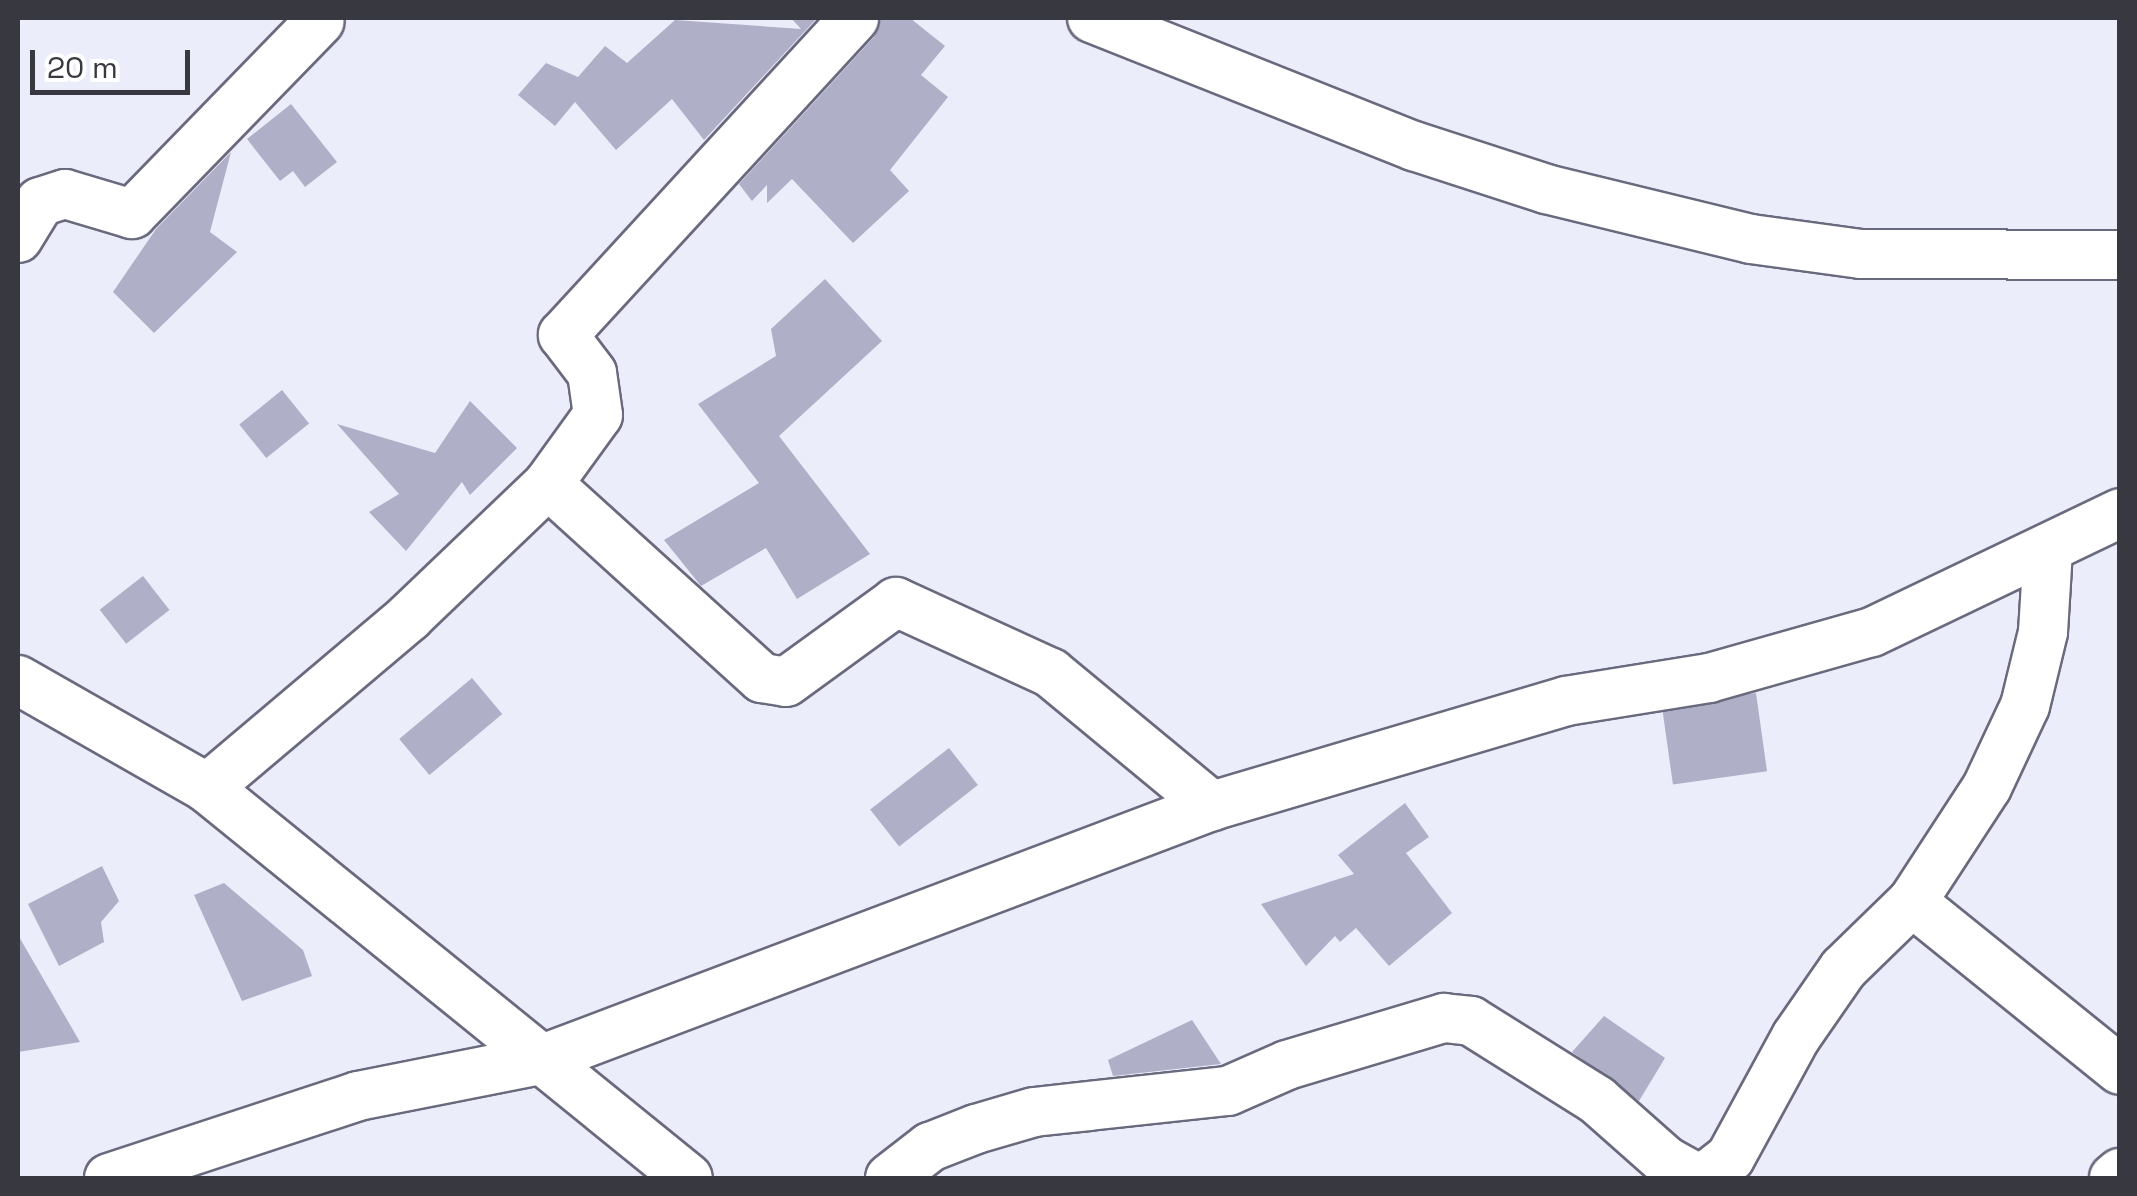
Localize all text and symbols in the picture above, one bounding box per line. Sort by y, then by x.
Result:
scale bar [35,30,195,92]
text: 20 m [47,48,118,87]

